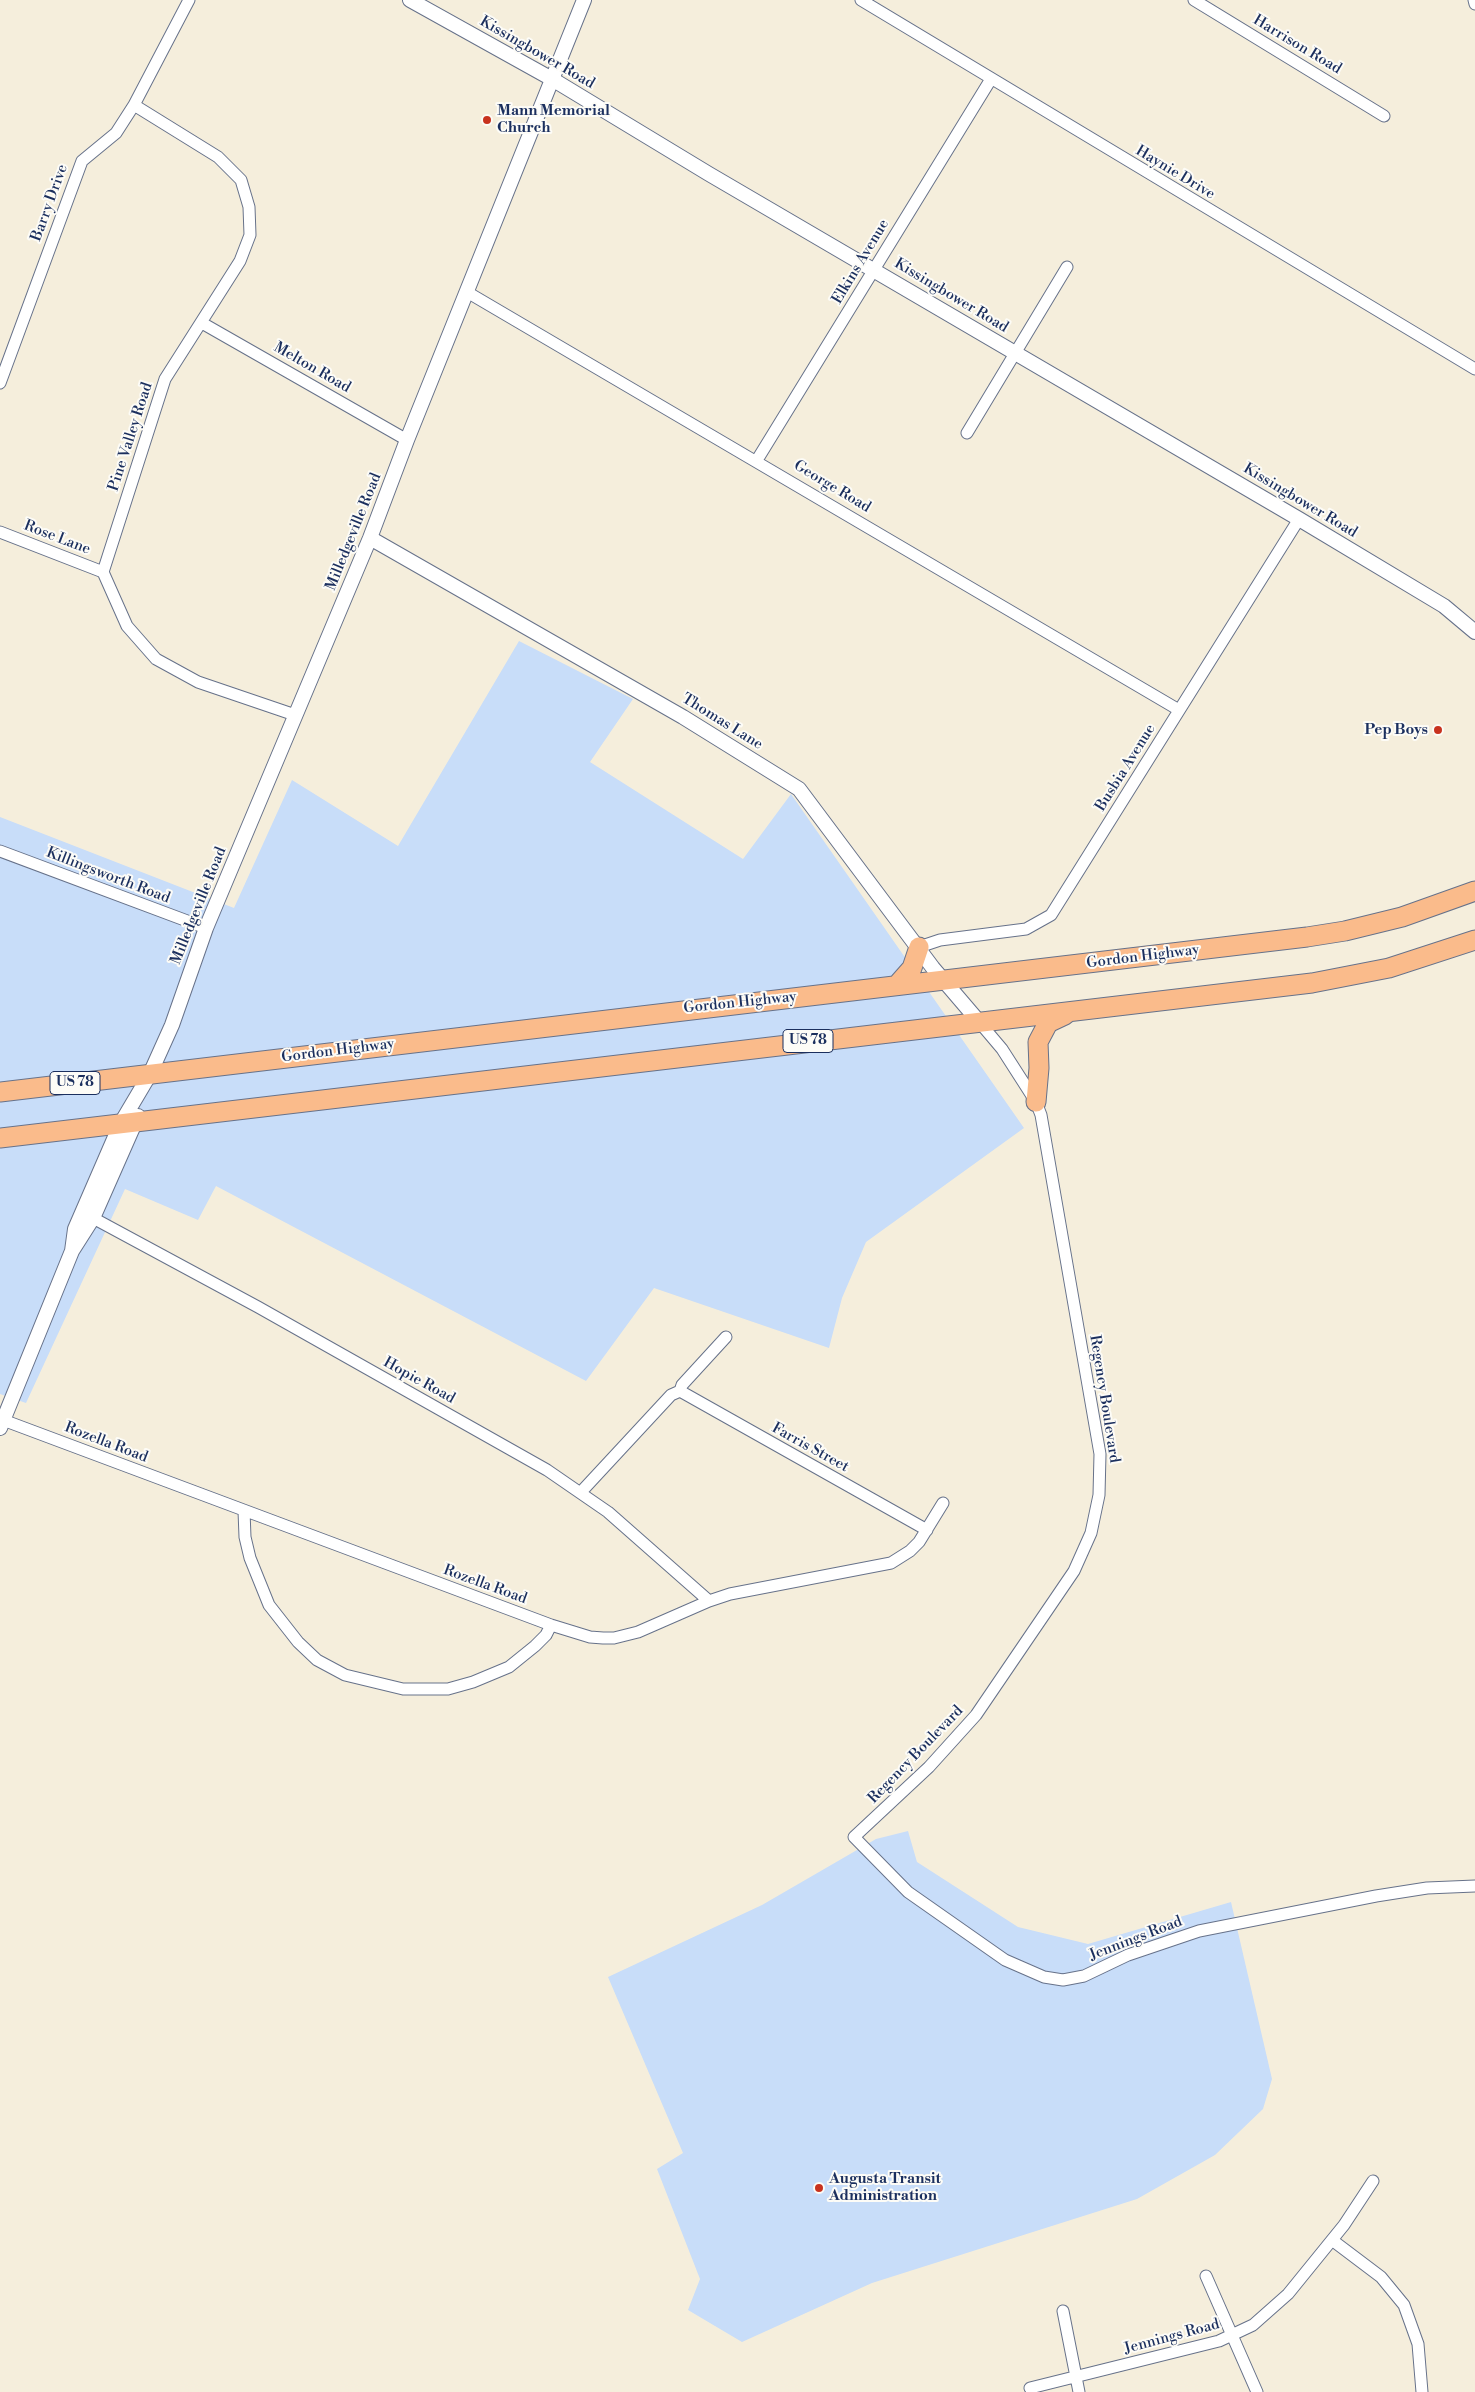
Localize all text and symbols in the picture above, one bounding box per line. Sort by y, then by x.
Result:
street label: Harrison Road [1250,12,1344,78]
street label: Kissingbower Road [476,13,598,93]
place label: Mann Memorial Church [497,102,610,137]
marker: Mann Memorial Church [481,114,493,126]
street label: Haynie Drive [1132,142,1218,204]
street label: Barry Drive [28,162,72,244]
street label: Elkins Avenue [829,216,893,308]
street label: Kissingbower Road [891,255,1011,337]
street label: Melton Road [270,339,354,397]
street label: Pine Valley Road [105,380,157,494]
street label: George Road [790,457,874,517]
street label: Kissingbower Road [1240,460,1360,542]
street label: Milledgeville Road [322,471,386,593]
street label: Rose Lane [21,517,93,559]
street label: Thomas Lane [678,690,766,754]
street label: Busbia Avenue [1092,721,1160,815]
place label: Pep Boys [1365,721,1428,739]
marker: Pep Boys [1432,724,1444,736]
street label: Killingsworth Road [44,844,172,908]
street label: Milledgeville Road [167,845,231,967]
street label: Gordon Highway [1086,941,1200,973]
street label: Gordon Highway [683,988,797,1018]
road number: US 78 [783,1030,833,1052]
street label: Gordon Highway [281,1035,395,1067]
road number: US 78 [50,1072,100,1094]
street label: Regency Boulevard [1085,1334,1123,1464]
street label: Hopie Road [380,1354,458,1408]
street label: Rozella Road [62,1419,150,1467]
street label: Farris Street [768,1419,852,1477]
street label: Rozella Road [441,1562,529,1608]
street label: Regency Boulevard [865,1702,967,1808]
street label: Jennings Road [1087,1913,1185,1965]
place label: Augusta Transit Administration [829,2170,941,2205]
marker: Augusta Transit Administration [813,2182,825,2194]
street label: Jennings Road [1122,2316,1222,2358]

